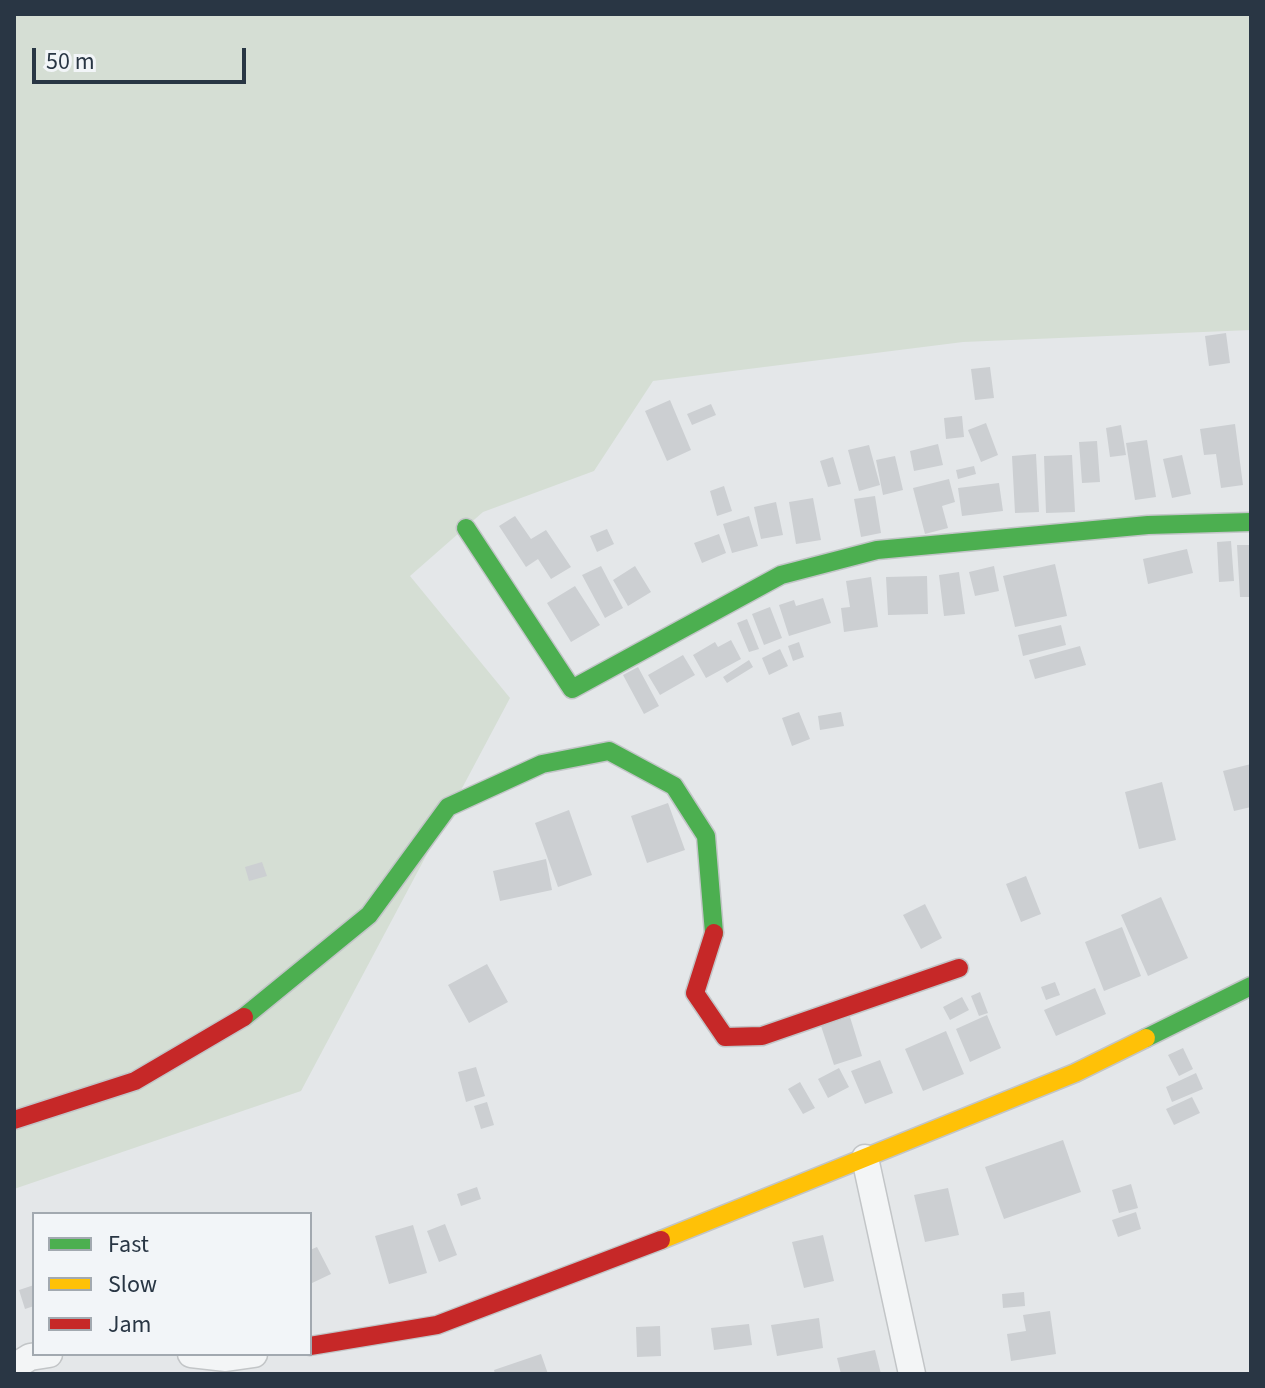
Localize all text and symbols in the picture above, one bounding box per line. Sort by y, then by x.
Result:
scale bar [36,32,250,82]
text: 50 m [46,44,95,79]
legend [32,1212,312,1356]
text: Fast [108,1227,149,1262]
text: Slow [108,1267,157,1302]
text: Jam [108,1307,152,1342]

